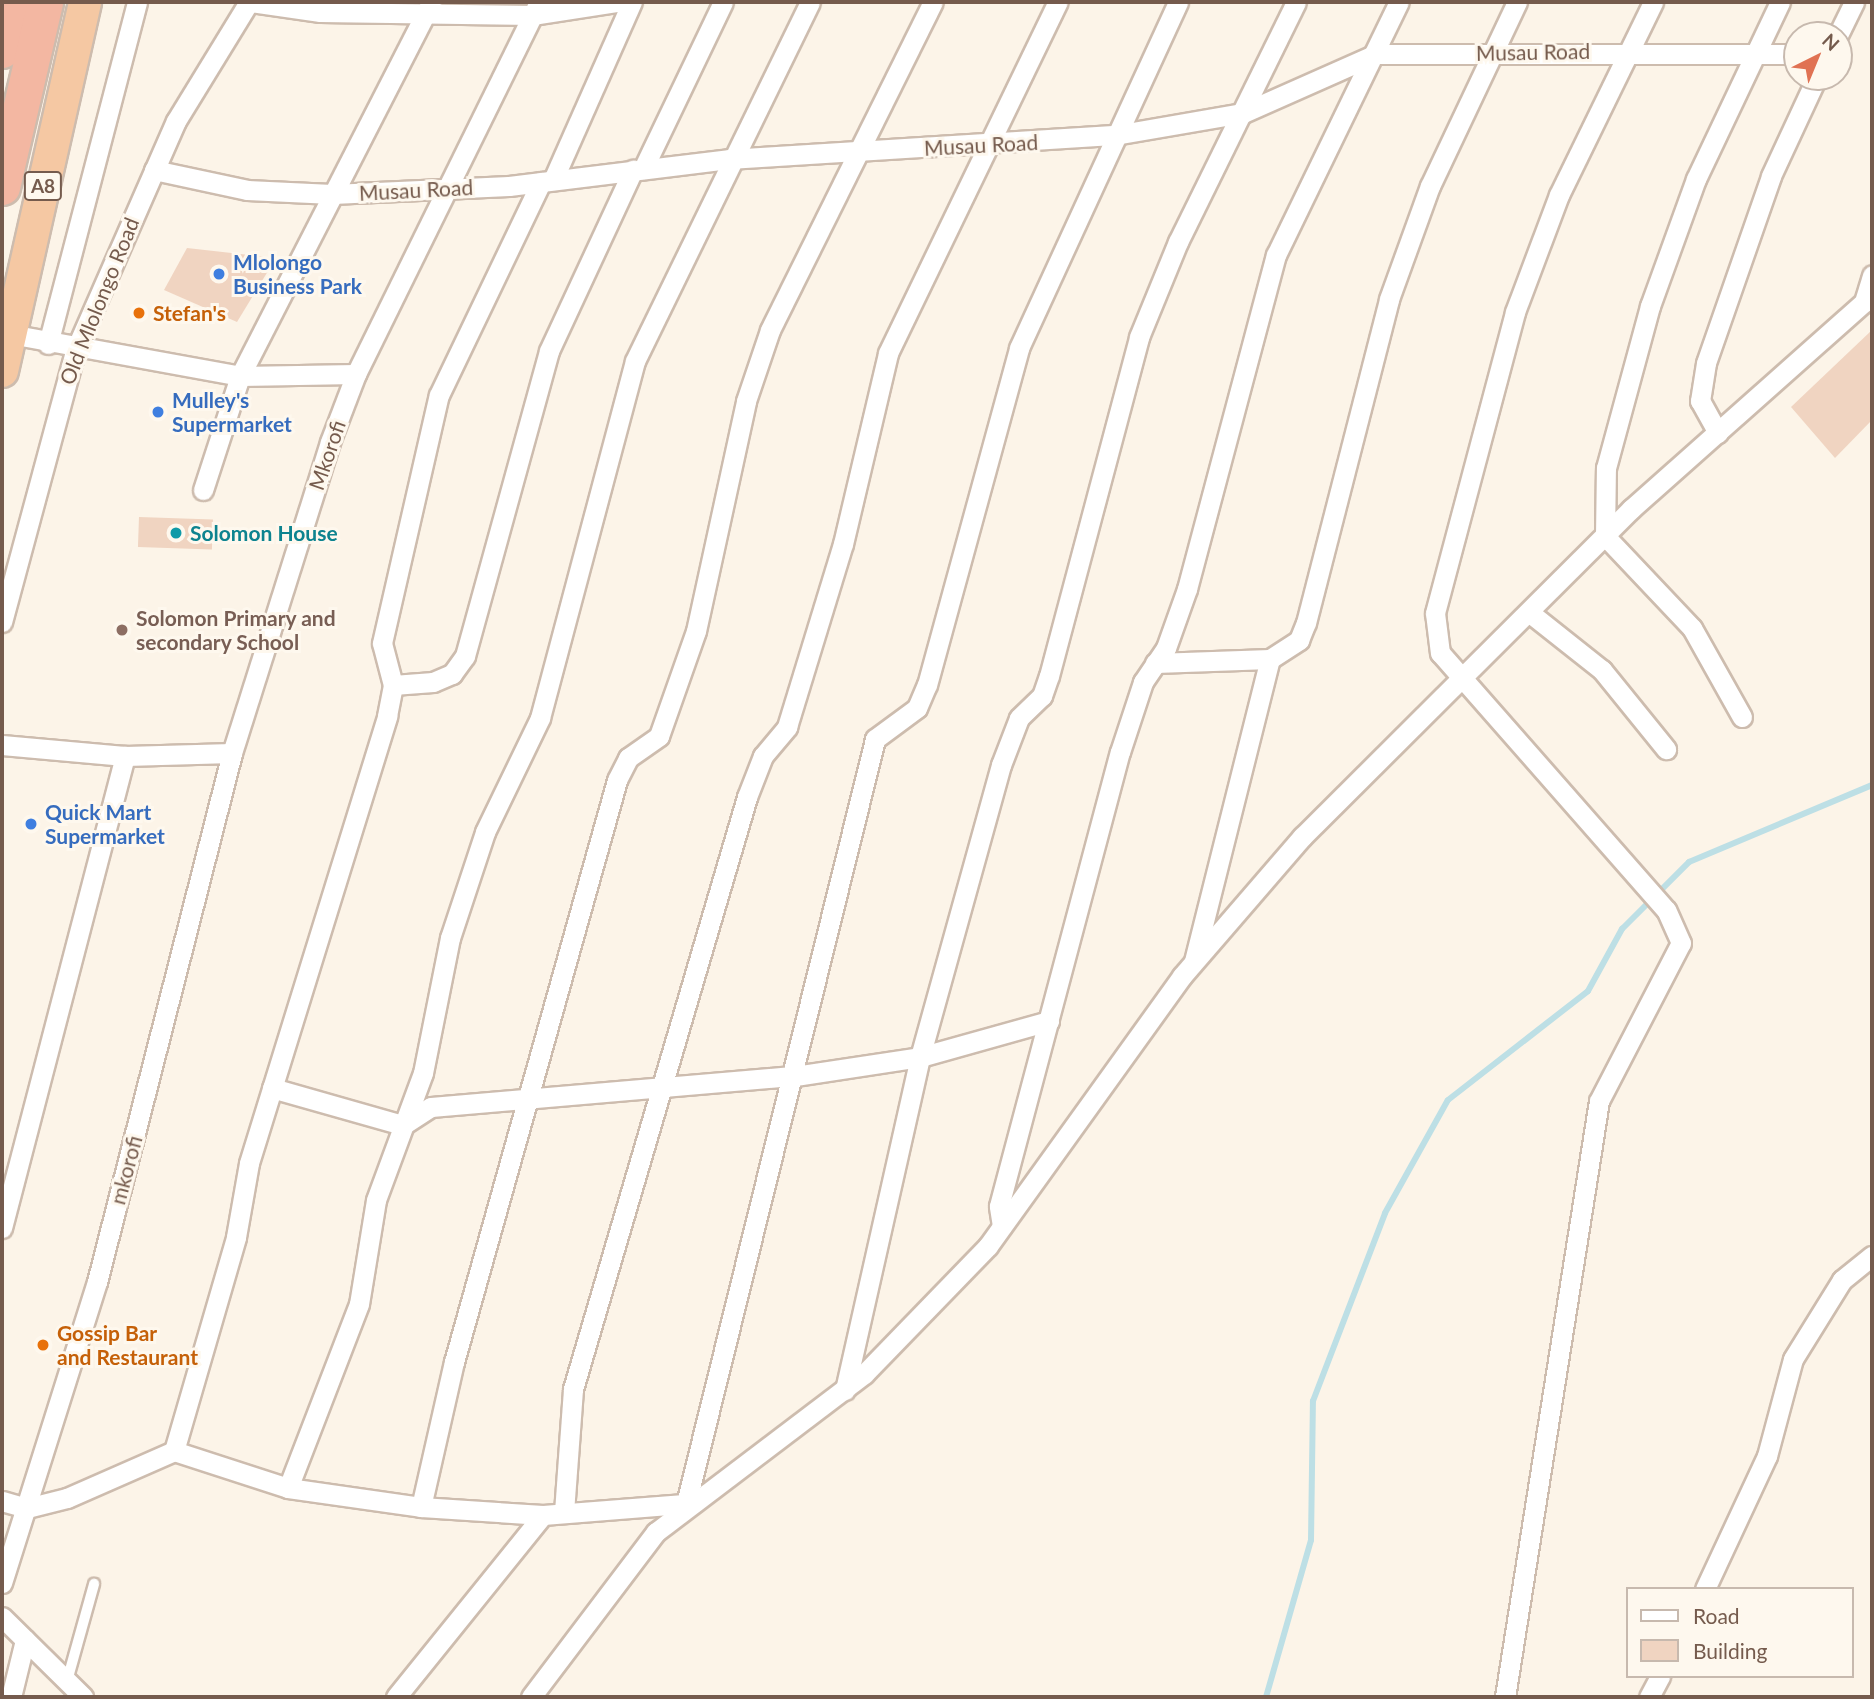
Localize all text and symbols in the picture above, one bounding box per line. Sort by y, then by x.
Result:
north arrow [1783,21,1853,91]
text: N [1818,28,1844,55]
street label: Musau Road [1476,38,1590,66]
street label: Musau Road [923,129,1039,161]
road number: A8 [24,170,62,202]
street label: Musau Road [358,174,474,206]
street label: Old Mlolongo Road [54,214,144,388]
place label: Mlolongo Business Park [233,249,362,299]
marker: Mlolongo Business Park [211,266,227,282]
place label: Stefan's [153,300,226,326]
marker: Stefan's [131,305,147,321]
place label: Mulley's Supermarket [172,387,292,437]
marker: Mulley's Supermarket [150,404,166,420]
street label: Mkorofi [303,417,351,493]
place label: Solomon House [190,520,338,546]
marker: Solomon House [168,525,184,541]
place label: Solomon Primary and secondary School [136,605,336,655]
marker: Solomon Primary and secondary School [114,622,130,638]
place label: Quick Mart Supermarket [45,799,165,849]
marker: Quick Mart Supermarket [23,816,39,832]
street label: mkorofi [105,1133,147,1207]
place label: Gossip Bar and Restaurant [57,1320,198,1370]
marker: Gossip Bar and Restaurant [35,1337,51,1353]
legend [1626,1587,1853,1678]
text: Road [1693,1603,1740,1628]
text: Building [1693,1638,1768,1663]

